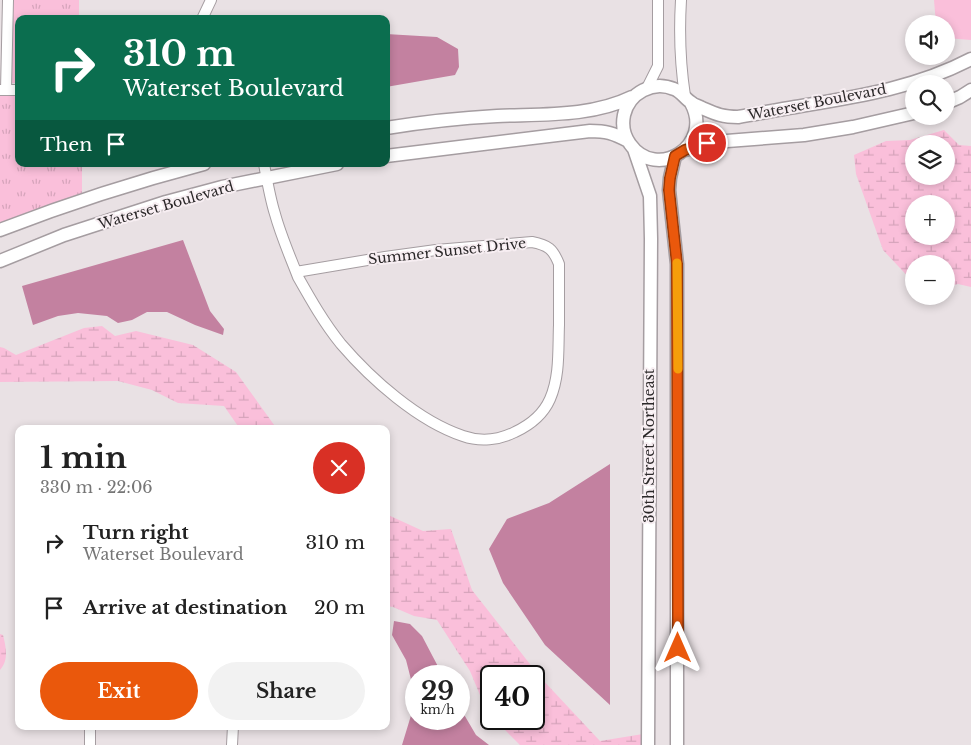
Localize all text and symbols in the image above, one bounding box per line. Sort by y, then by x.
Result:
map controls [905,15,955,305]
button: sound [905,15,955,65]
text: 310 m [123,32,235,75]
icon: right [40,35,105,100]
text: Waterset Boulevard [123,75,344,102]
button: search [905,75,955,125]
street label: Waterset Boulevard [745,80,888,124]
pin [686,122,728,164]
icon: arrive [693,129,721,157]
icon: arrive [102,130,130,158]
text: Then [40,133,92,156]
button: layers [905,135,955,185]
street label: Waterset Boulevard [95,177,237,233]
button: + [905,195,955,245]
street label: Summer Sunset Drive [367,234,527,268]
button: − [905,255,955,305]
street label: 30th Street Northeast [640,368,658,523]
text: 1 min [40,439,127,476]
button: close [313,442,365,494]
text: 330 m · 22:06 [40,477,153,497]
text: Turn right [83,521,189,544]
icon: right [40,529,68,557]
text: 310 m [305,531,365,554]
text: Waterset Boulevard [83,544,244,564]
icon: arrive [40,594,68,622]
text: Arrive at destination [83,596,287,619]
text: 20 m [314,596,365,619]
position arrow [651,621,703,673]
button: Exit [40,662,198,720]
button: Share [208,662,365,720]
speed limit sign: 40 [480,665,545,730]
text: 29 [421,676,454,707]
text: km/h [420,702,455,717]

